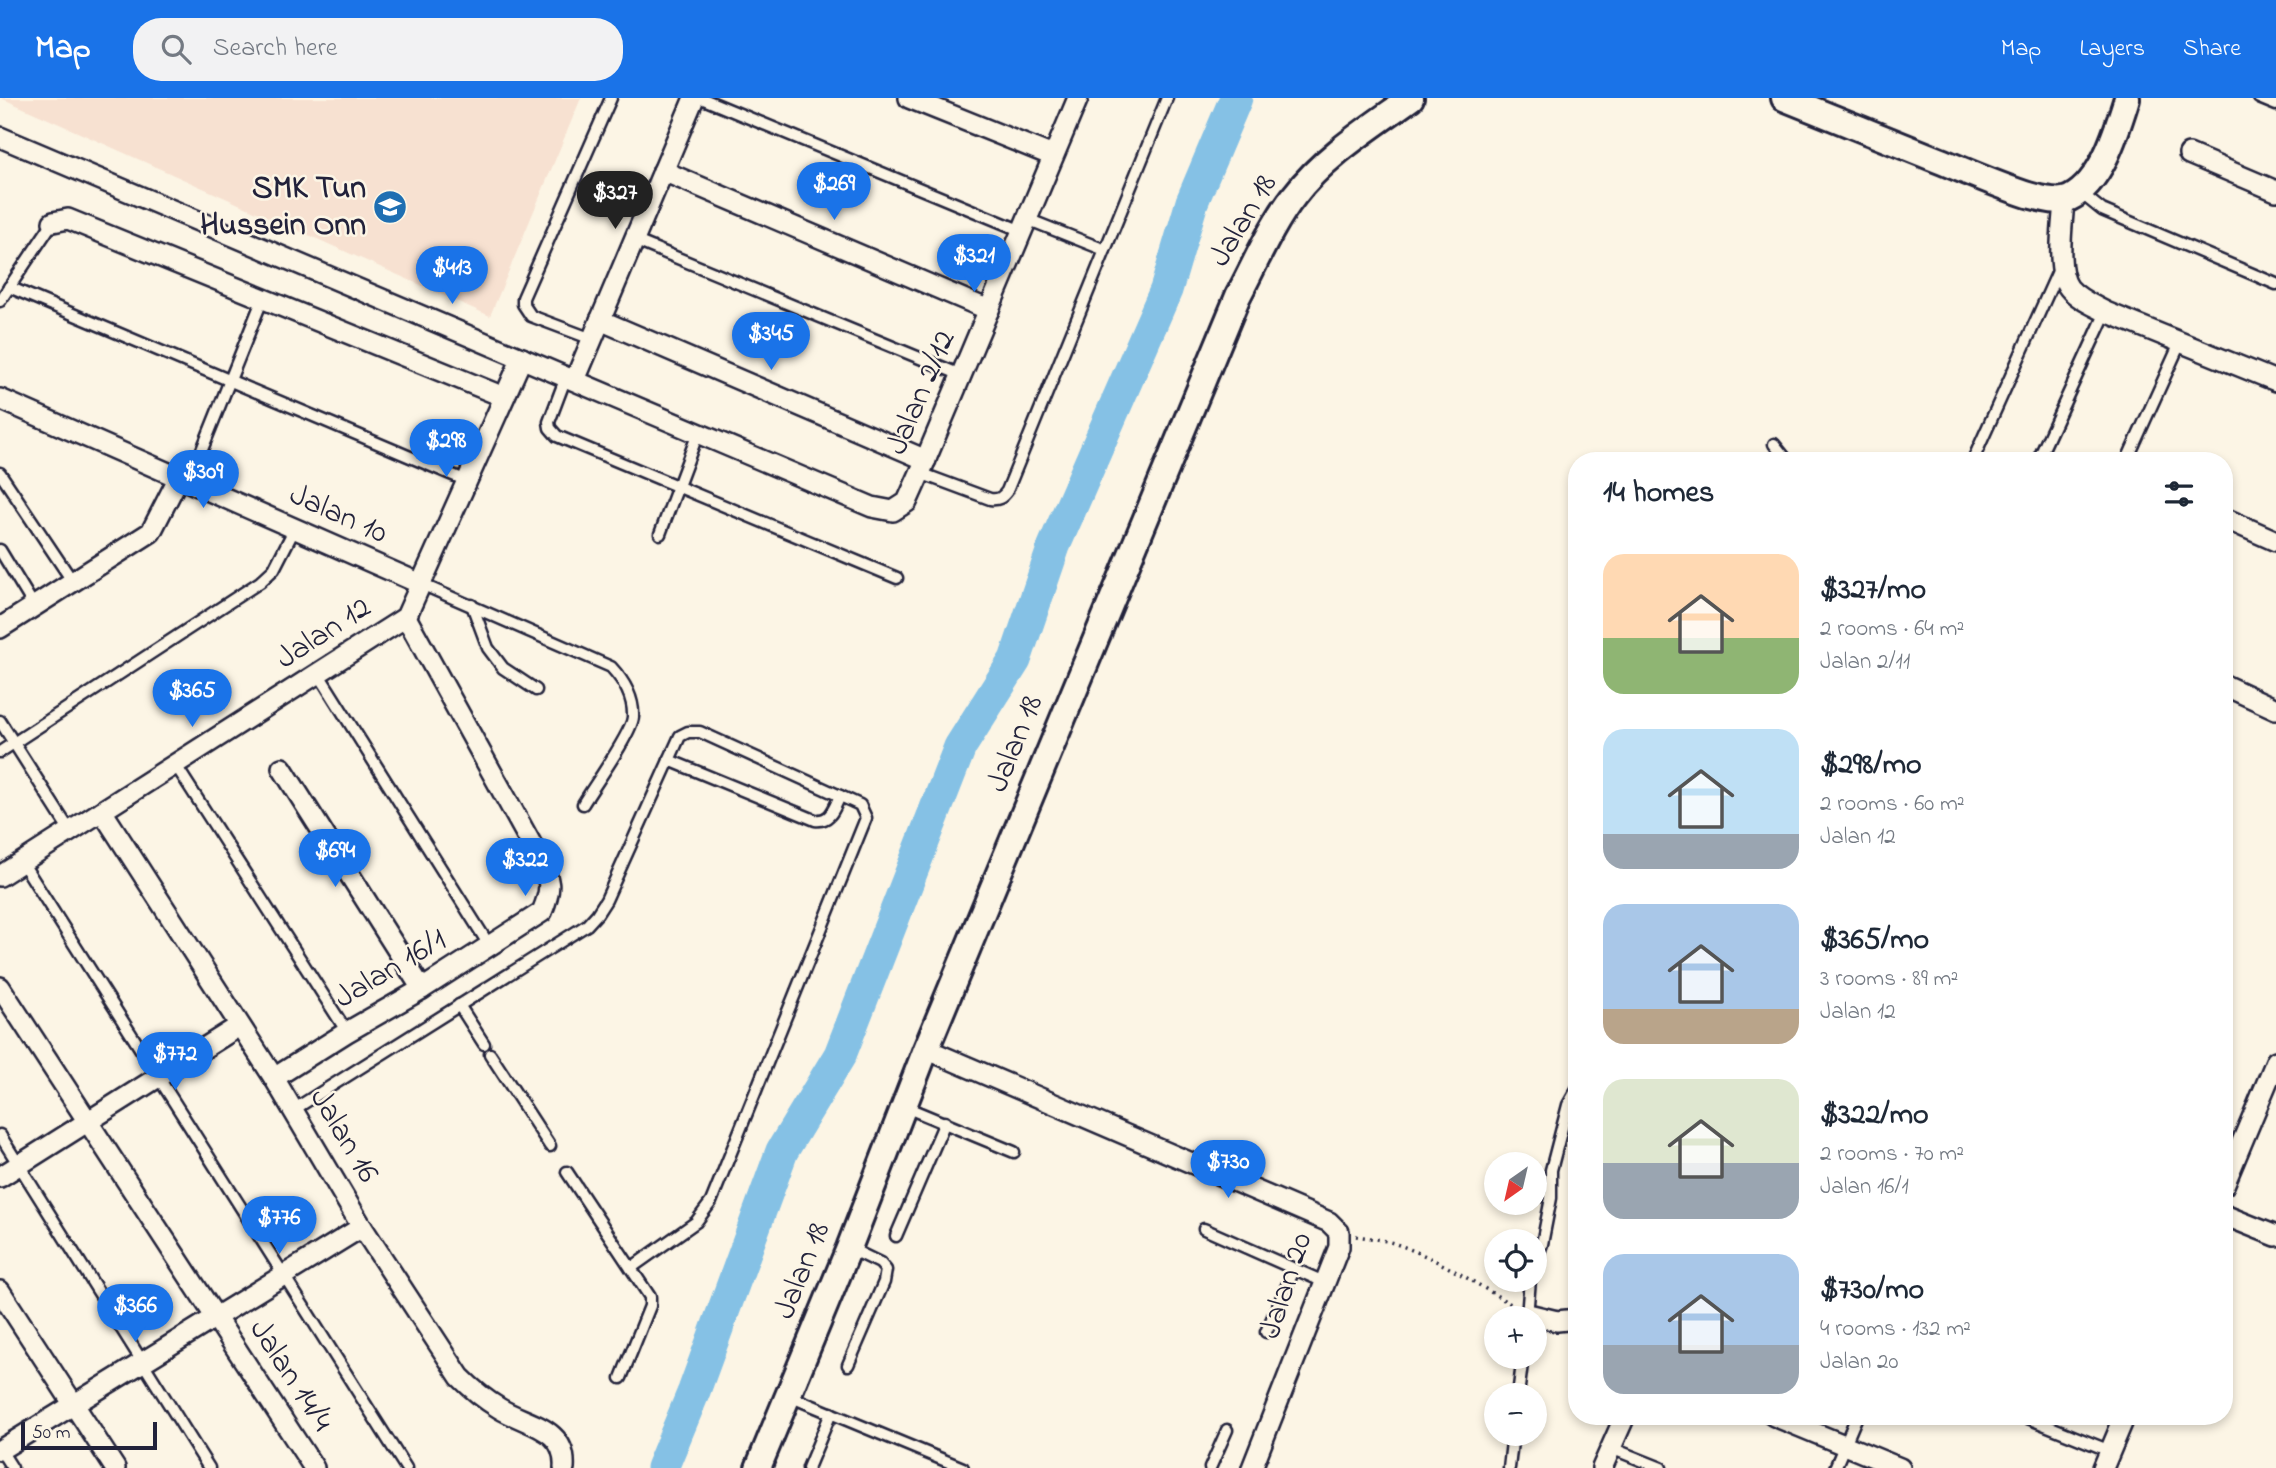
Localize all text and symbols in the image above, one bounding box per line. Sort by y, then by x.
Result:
search box [133,18,623,81]
text: Map [35,25,91,73]
icon: search [157,30,195,68]
text: Search here [213,30,337,68]
text: Map [2001,32,2041,67]
text: Layers [2079,32,2145,67]
text: Share [2183,32,2241,67]
pin: $269 [793,162,875,222]
street label: Jalan 18 [1198,165,1290,277]
place label: SMK Tun Hussein Onn [200,166,366,250]
text: $269 [813,168,855,201]
pin: $327 [574,172,656,231]
text: $327 [593,177,637,210]
school or university icon: SMK Tun Hussein Onn [371,188,409,226]
pin: $321 [933,234,1015,294]
text: $321 [953,240,995,273]
pin: $413 [411,246,493,306]
text: $413 [432,252,472,285]
pin: $345 [730,313,812,372]
text: $345 [748,318,794,351]
street label: Jalan 2/12 [875,323,969,463]
pin: $298 [405,420,487,479]
text: $298 [426,425,466,458]
pin: $309 [162,450,244,510]
text: $309 [183,456,223,489]
text: 14 homes [1603,472,1714,516]
street label: Jalan 10 [281,473,395,557]
icon: filters [2160,475,2198,513]
text: $327/mo [1820,569,1926,613]
icon: home [1659,582,1743,666]
street label: Jalan 12 [267,586,381,682]
text: 2 rooms · 64 m² [1820,613,1964,646]
text: Jalan 2/11 [1820,646,1910,679]
pin: $365 [151,670,233,729]
text: $365 [169,675,215,708]
street label: Jalan 18 [975,688,1057,800]
text: $298/mo [1820,744,1922,788]
icon: home [1659,757,1743,841]
text: 2 rooms · 60 m² [1820,788,1965,821]
text: Jalan 12 [1820,821,1896,854]
pin: $694 [294,830,376,889]
text: $694 [315,835,355,868]
pin: $322 [484,838,566,898]
text: $322 [502,844,548,877]
street label: Jalan 16/1 [326,918,456,1022]
text: $365/mo [1820,919,1929,963]
icon: home [1659,932,1743,1016]
text: 3 rooms · 89 m² [1820,963,1958,996]
text: Jalan 12 [1820,996,1896,1029]
pin: $772 [134,1032,216,1092]
text: $772 [153,1038,197,1071]
street label: Jalan 16 [296,1079,390,1193]
text: $322/mo [1820,1094,1929,1138]
icon: home [1659,1107,1743,1191]
text: 2 rooms · 70 m² [1820,1138,1964,1171]
pin: $730 [1187,1140,1269,1200]
text: $730 [1207,1146,1249,1179]
north arrow [1484,1152,1547,1214]
map controls [1484,1152,1547,1446]
text: Jalan 16/1 [1820,1171,1909,1204]
pin: $776 [238,1196,320,1256]
text: $776 [258,1202,301,1235]
street label: Jalan 18 [762,1215,844,1327]
street label: Jalan 20 [1248,1227,1326,1345]
button: locate [1484,1229,1547,1292]
text: $730/mo [1820,1269,1924,1313]
icon: home [1659,1282,1743,1366]
pin: $366 [94,1284,176,1344]
text: $366 [113,1290,157,1323]
button: + [1484,1306,1547,1369]
street label: Jalan 14/4 [236,1310,344,1442]
text: 4 rooms · 132 m² [1820,1313,1971,1346]
text: Jalan 20 [1820,1346,1898,1379]
button: − [1484,1383,1547,1446]
scale bar [21,1419,158,1451]
text: 50 m [32,1420,71,1447]

